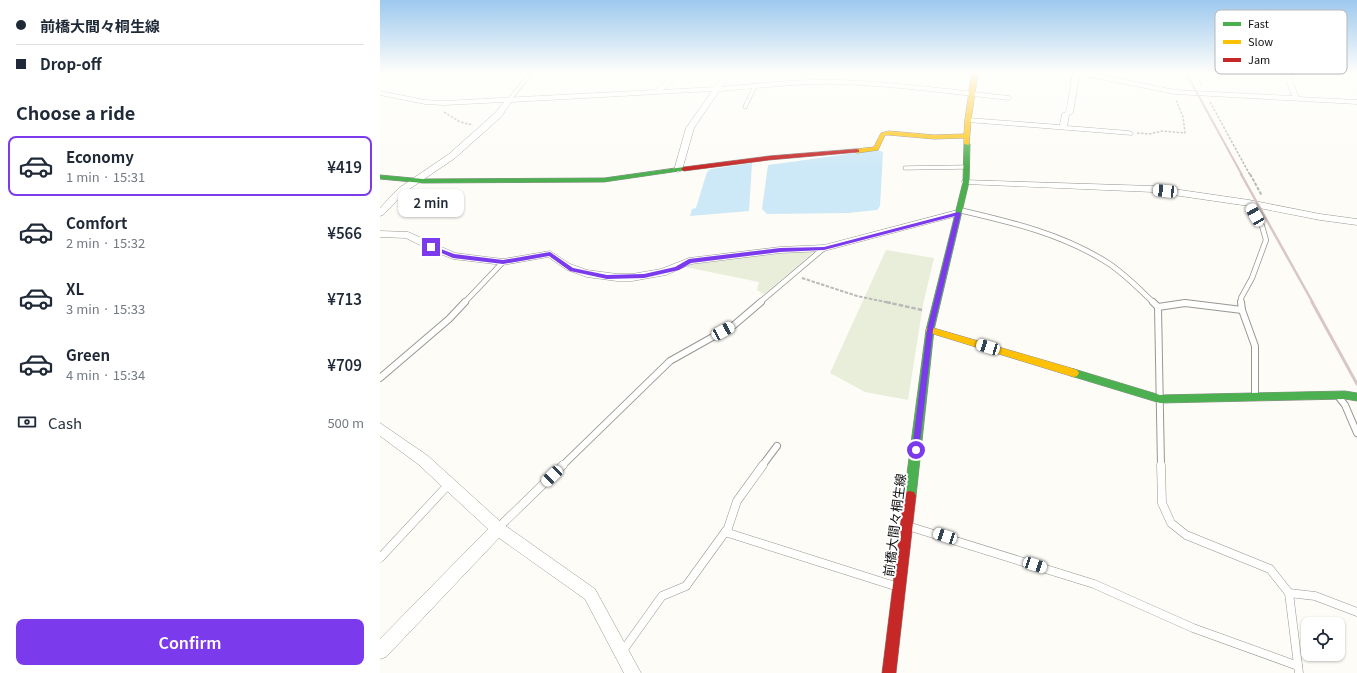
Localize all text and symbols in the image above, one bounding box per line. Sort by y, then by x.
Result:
legend [1215,10,1347,74]
text: 前橋大間々桐生線 [40,15,160,36]
text: Fast [1248,15,1269,31]
text: Slow [1248,33,1273,49]
text: Jam [1248,51,1270,67]
text: Drop-off [40,53,102,74]
text: Choose a ride [16,99,135,125]
text: Economy [66,146,134,167]
icon: car [18,148,54,184]
text: ¥419 [327,156,362,177]
text: 1 min · 15:31 [66,167,145,186]
car [1152,184,1178,198]
callout: 2 min [398,189,464,217]
text: 2 min [414,193,448,212]
car [1244,202,1266,228]
text: Comfort [66,212,127,233]
icon: car [18,214,54,250]
text: ¥566 [327,222,362,243]
text: 2 min · 15:32 [66,233,145,252]
route end [422,238,440,256]
text: XL [66,278,84,299]
icon: car [18,280,54,316]
text: ¥713 [327,288,362,309]
text: 3 min · 15:33 [66,299,145,318]
car [710,320,736,342]
car [975,338,1001,356]
text: Green [66,344,110,365]
icon: car [18,346,54,382]
text: ¥709 [327,354,362,375]
text: 4 min · 15:34 [66,365,145,384]
icon: cash [16,411,38,433]
text: Cash [48,412,82,433]
text: 500 m [327,413,364,432]
route start [907,441,925,459]
car [539,463,565,489]
street label: 前橋大間々桐生線 [878,472,910,578]
car [932,527,958,545]
car [1022,556,1048,574]
map controls [1301,617,1345,661]
button: locate [1301,617,1345,661]
button: Confirm [16,619,364,665]

